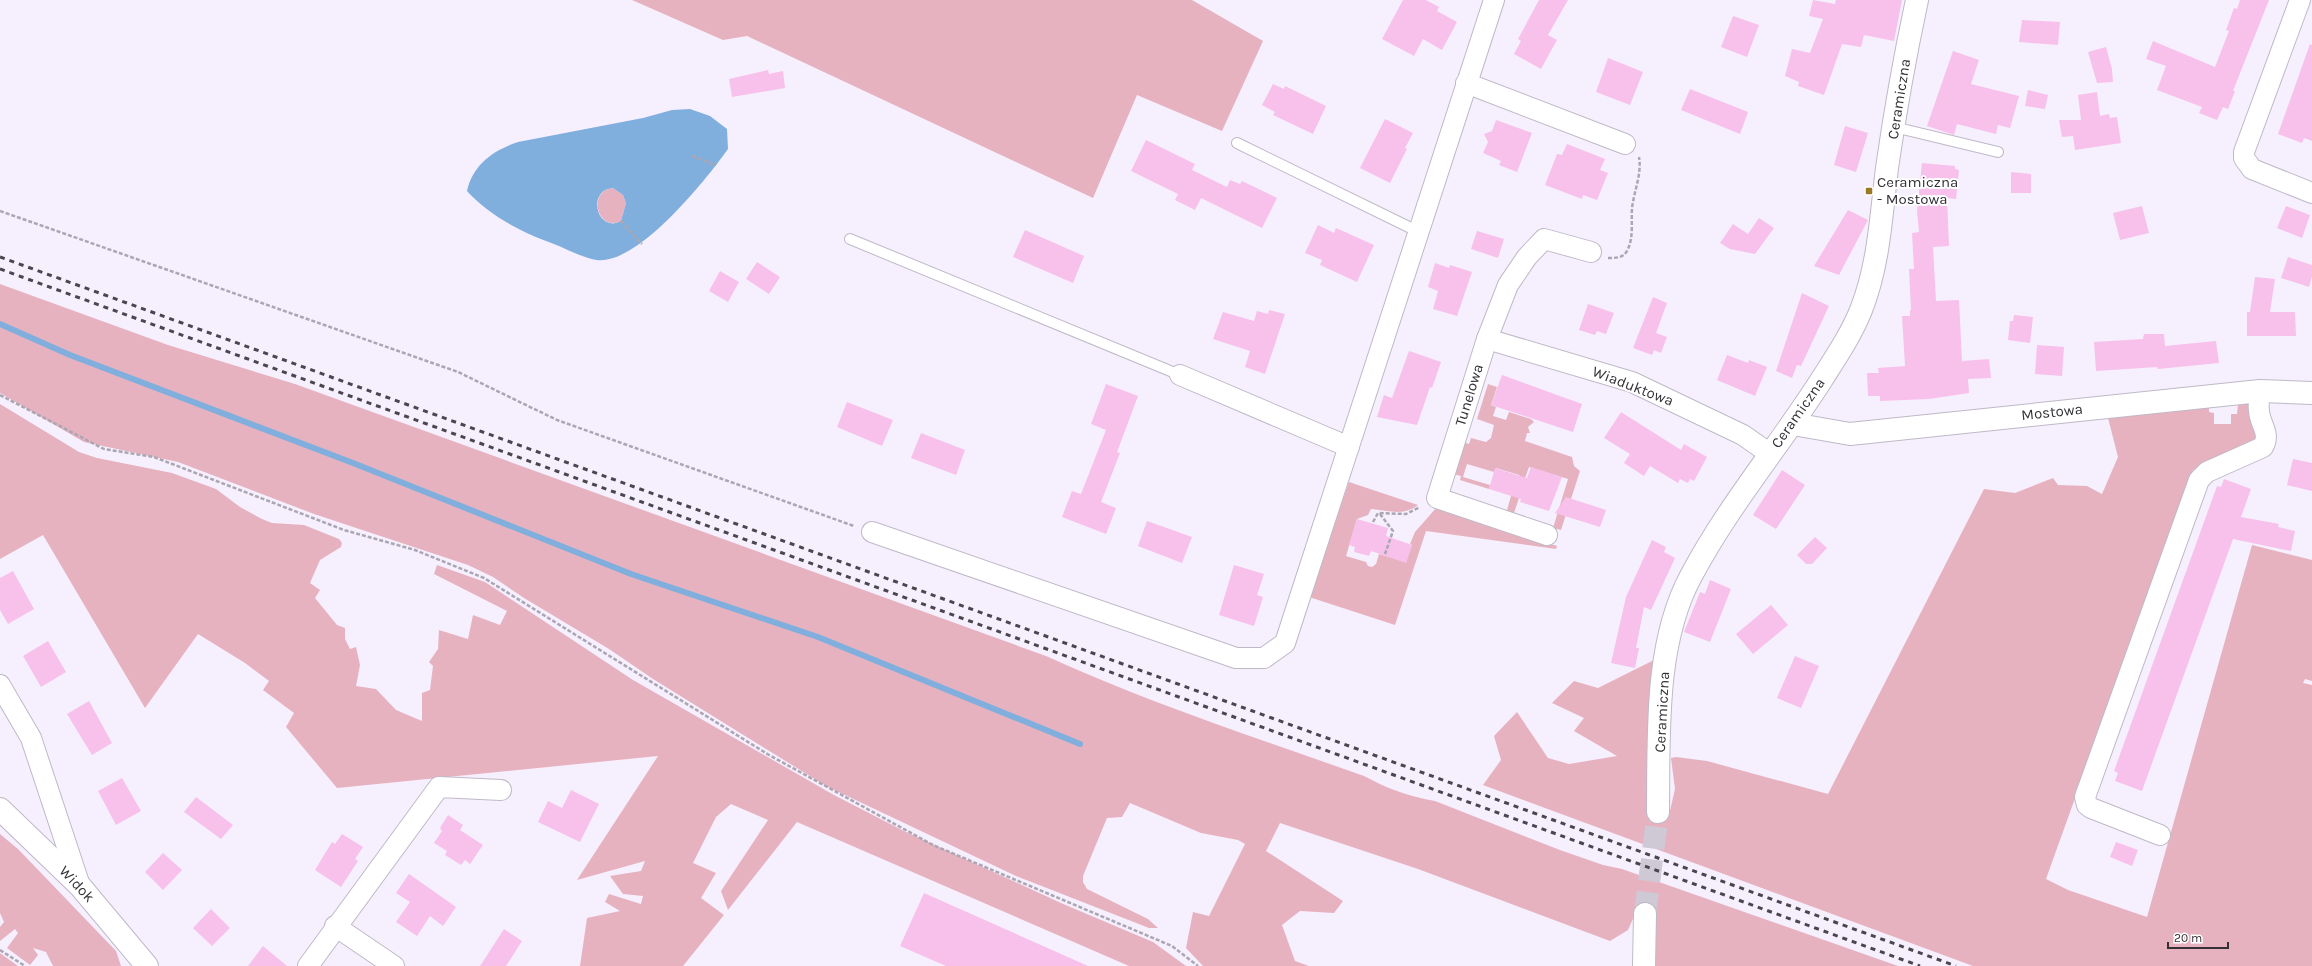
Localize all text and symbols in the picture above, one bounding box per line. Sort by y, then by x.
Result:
street label: Ceramiczna [1884,57,1914,141]
place label: Ceramiczna - Mostowa [1877,173,1958,208]
marker: Ceramiczna - Mostowa [1864,186,1874,196]
street label: Tunelowa [1451,362,1487,428]
street label: Wiaduktowa [1590,362,1676,410]
street label: Ceramiczna [1767,375,1829,451]
street label: Mostowa [2020,400,2084,424]
street label: Ceramiczna [1651,671,1673,753]
street label: Widok [56,862,98,906]
scale bar [2168,924,2228,950]
text: 20 m [2174,931,2202,945]

